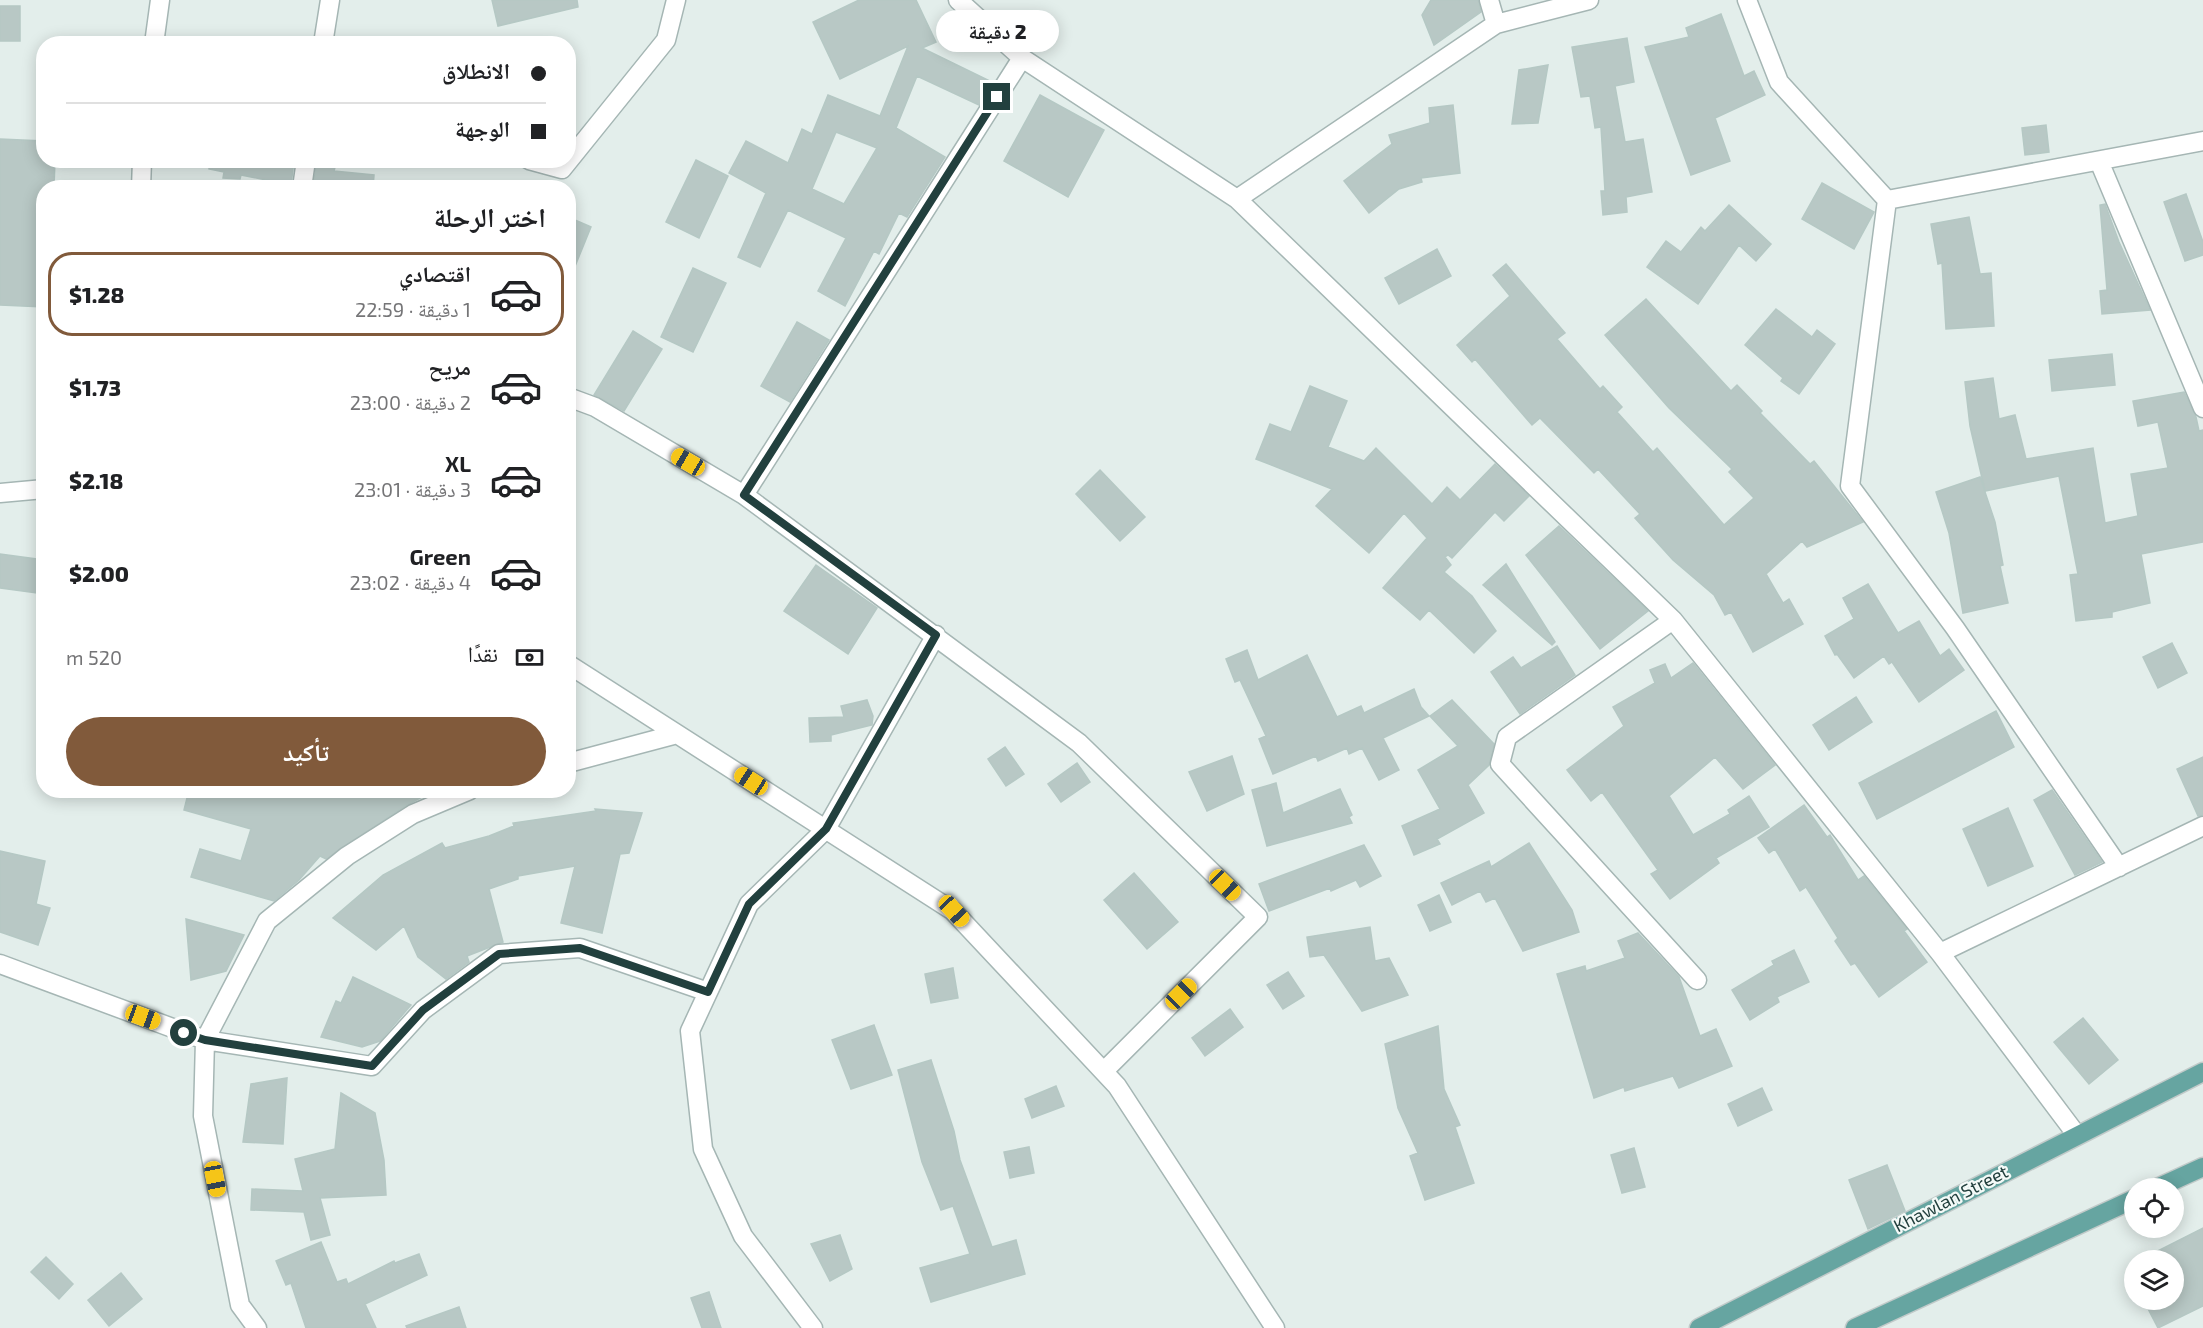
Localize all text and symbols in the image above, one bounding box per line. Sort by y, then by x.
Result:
callout: 2 دقيقة [936,10,1058,52]
text: 2 دقيقة [968,19,1027,43]
text: الانطلاق [442,57,510,83]
route end [983,83,1010,110]
text: الوجهة [455,115,510,141]
text: اختر الرحلة [434,200,546,232]
text: اقتصادي [399,260,471,286]
icon: car [489,267,543,321]
text: $1.28 [69,281,124,307]
text: 1 دقيقة · 22:59 [355,297,471,321]
text: مريح [428,353,471,379]
icon: car [489,360,543,414]
text: $1.73 [69,374,121,400]
text: 2 دقيقة · 23:00 [350,390,471,414]
car [668,445,708,479]
text: XL [445,450,471,476]
icon: car [489,453,543,507]
text: $2.18 [69,467,123,493]
text: 3 دقيقة · 23:01 [354,477,471,501]
text: Green [409,543,471,569]
icon: car [489,546,543,600]
text: $2.00 [69,560,129,586]
text: 4 دقيقة · 23:02 [350,570,471,594]
text: نقدًا [468,640,498,666]
icon: cash [513,641,546,674]
text: 520 m [66,645,122,669]
button: تأكيد [66,717,546,786]
car [731,764,771,798]
car [1206,866,1244,904]
car [935,892,973,930]
car [1162,975,1200,1013]
car [123,1002,163,1032]
route start [170,1019,197,1046]
car [203,1160,227,1198]
street label: Khawlan Street [1890,1160,2012,1236]
map controls [2124,1178,2184,1310]
button: locate [2124,1178,2184,1238]
button: layers [2124,1250,2184,1310]

